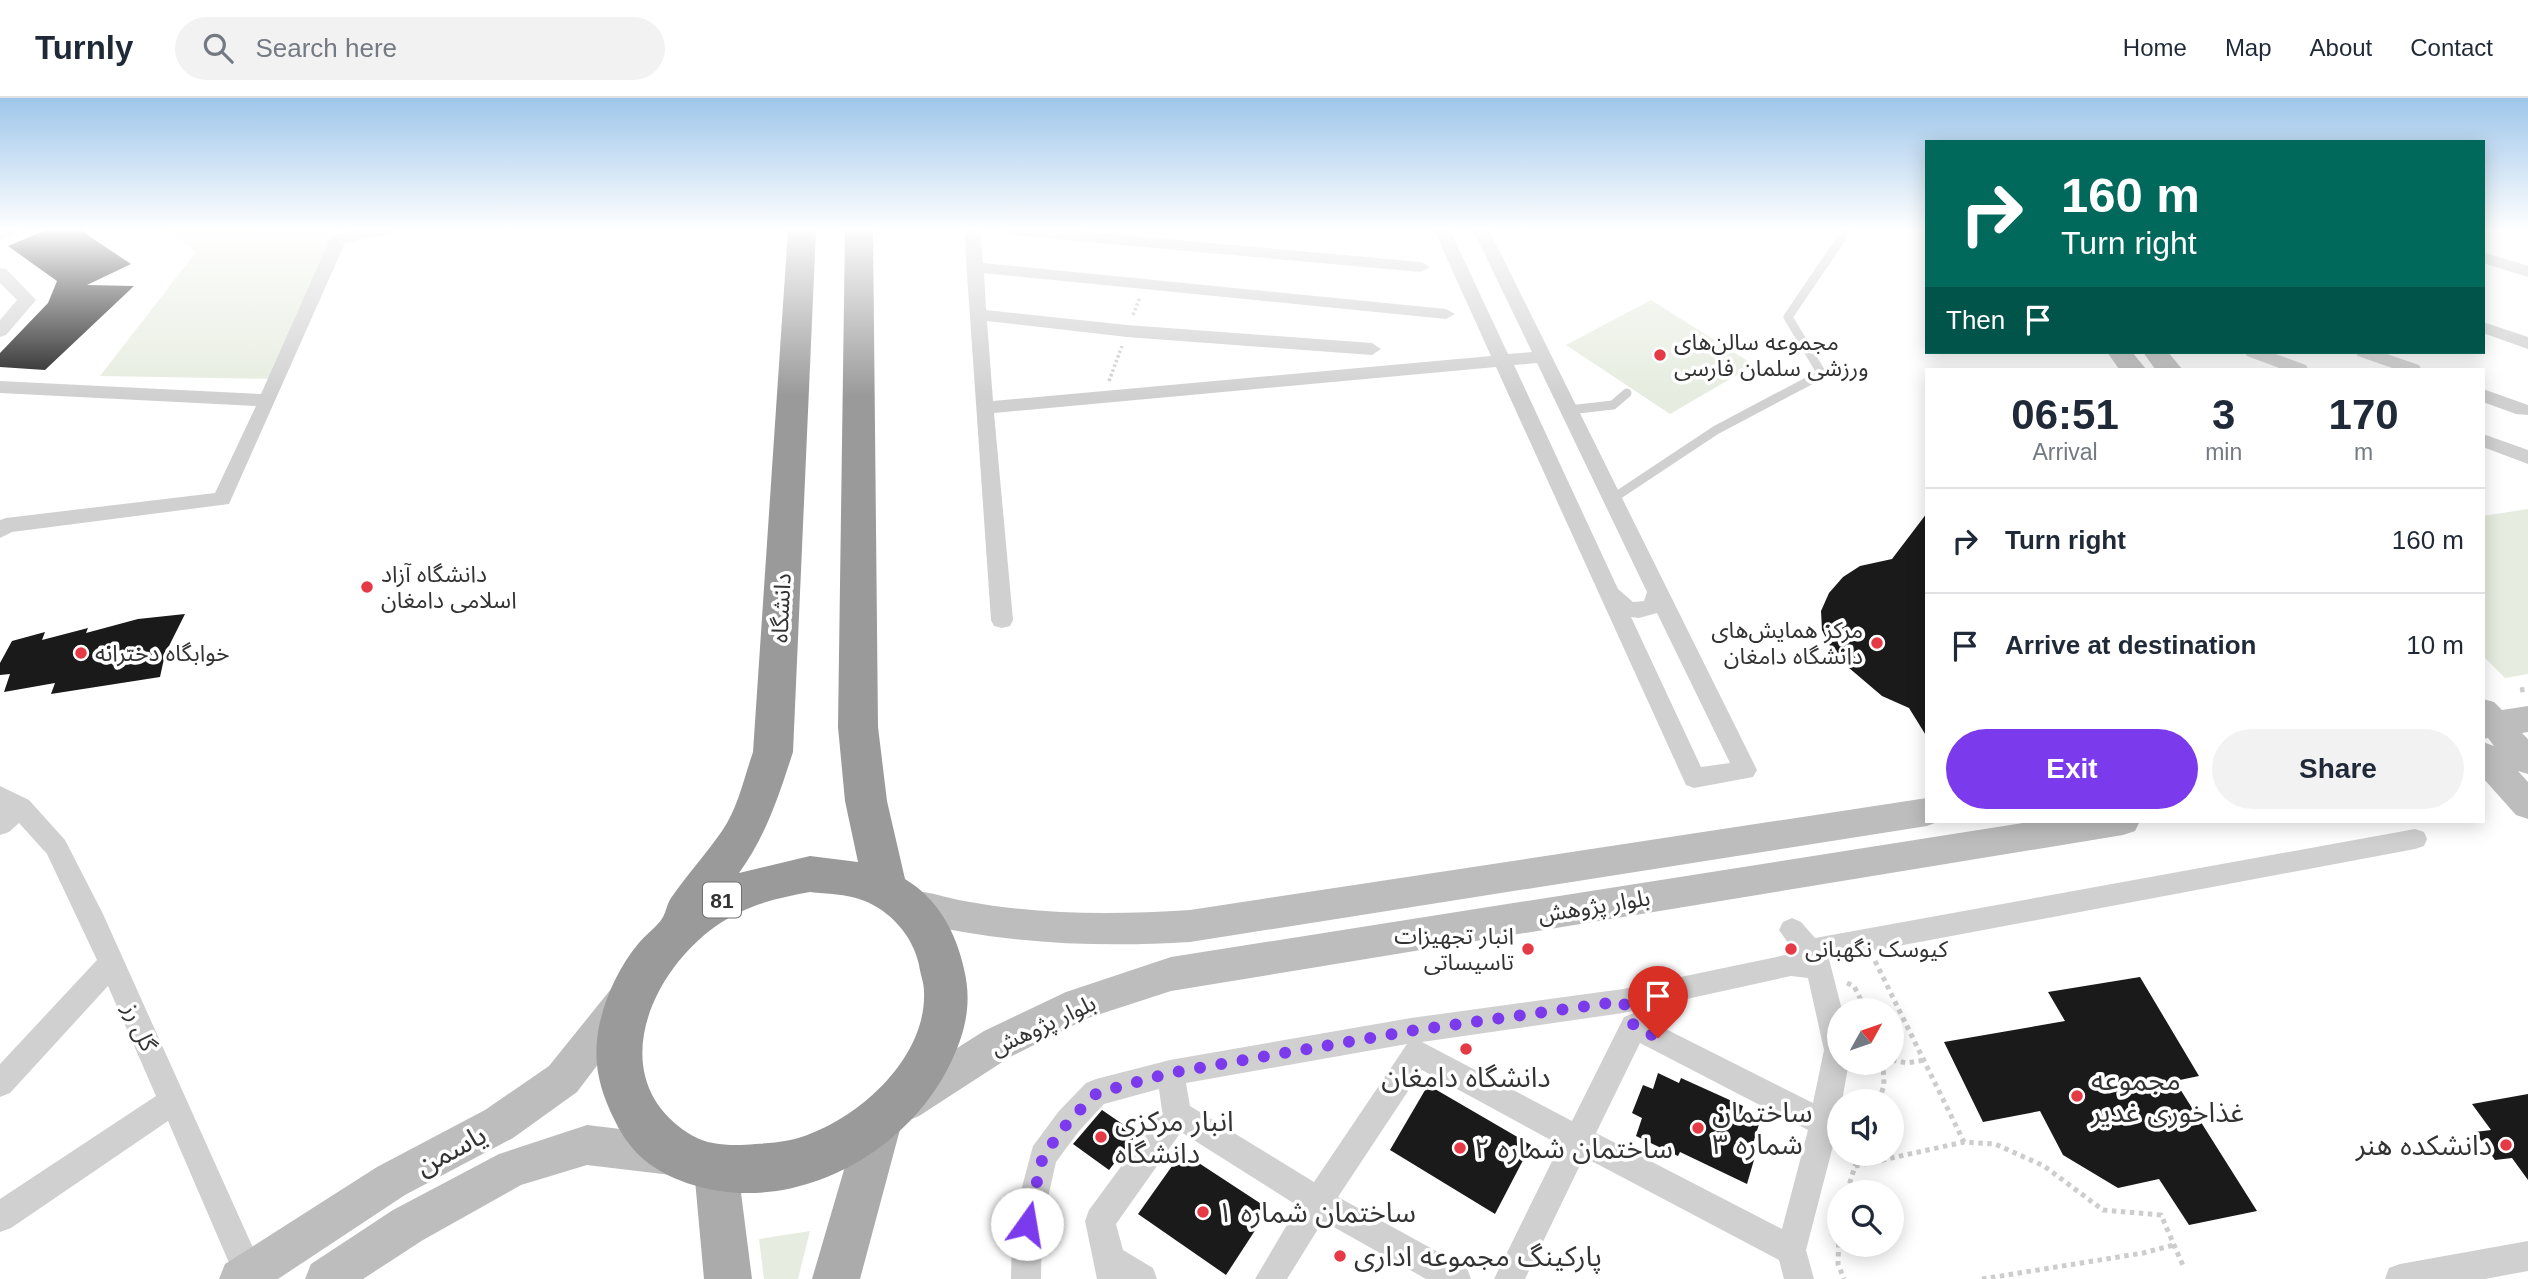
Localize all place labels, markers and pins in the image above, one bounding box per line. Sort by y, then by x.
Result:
place label: مجموعه سالن‌های ورزشی سلمان فارسی [1674,329,1869,382]
marker: مجموعه سالن‌های ورزشی سلمان فارسی [1652,347,1668,363]
place label: دانشگاه آزاد اسلامی دامغان [381,561,517,613]
marker: دانشگاه آزاد اسلامی دامغان [359,579,375,595]
place label: مرکز همایش‌های دانشگاه دامغان [1711,617,1863,669]
marker: مرکز همایش‌های دانشگاه دامغان [1869,635,1885,651]
place label: خوابگاه دخترانه [95,640,230,667]
marker: خوابگاه دخترانه [73,645,89,661]
place label: انبار تجهیزات تاسیساتی [1394,923,1514,975]
place label: کیوسک نگهبانی [1805,936,1949,963]
marker: انبار تجهیزات تاسیساتی [1520,941,1536,957]
marker: کیوسک نگهبانی [1783,941,1799,957]
pin [1628,966,1688,1038]
marker: دانشگاه دامغان [1458,1041,1474,1057]
place label: دانشگاه دامغان [1381,1062,1551,1093]
place label: مجموعه غذاخوری غدیر [2090,1065,2244,1129]
marker: مجموعه غذاخوری غدیر [2069,1088,2085,1104]
place label: ساختمان شماره ۳ [1712,1097,1813,1161]
place label: انبار مرکزی دانشگاه [1115,1106,1234,1169]
marker: ساختمان شماره ۳ [1690,1120,1706,1136]
marker: انبار مرکزی دانشگاه [1093,1129,1109,1145]
place label: دانشکده هنر [2355,1130,2492,1162]
place label: ساختمان شماره ۲ [1474,1133,1673,1165]
marker: دانشکده هنر [2498,1137,2514,1153]
marker: ساختمان شماره ۲ [1452,1140,1468,1156]
place label: ساختمان شماره ۱ [1217,1197,1416,1229]
marker: ساختمان شماره ۱ [1195,1204,1211,1220]
place label: پارکینگ مجموعه اداری [1354,1241,1602,1274]
marker: پارکینگ مجموعه اداری [1332,1248,1348,1264]

